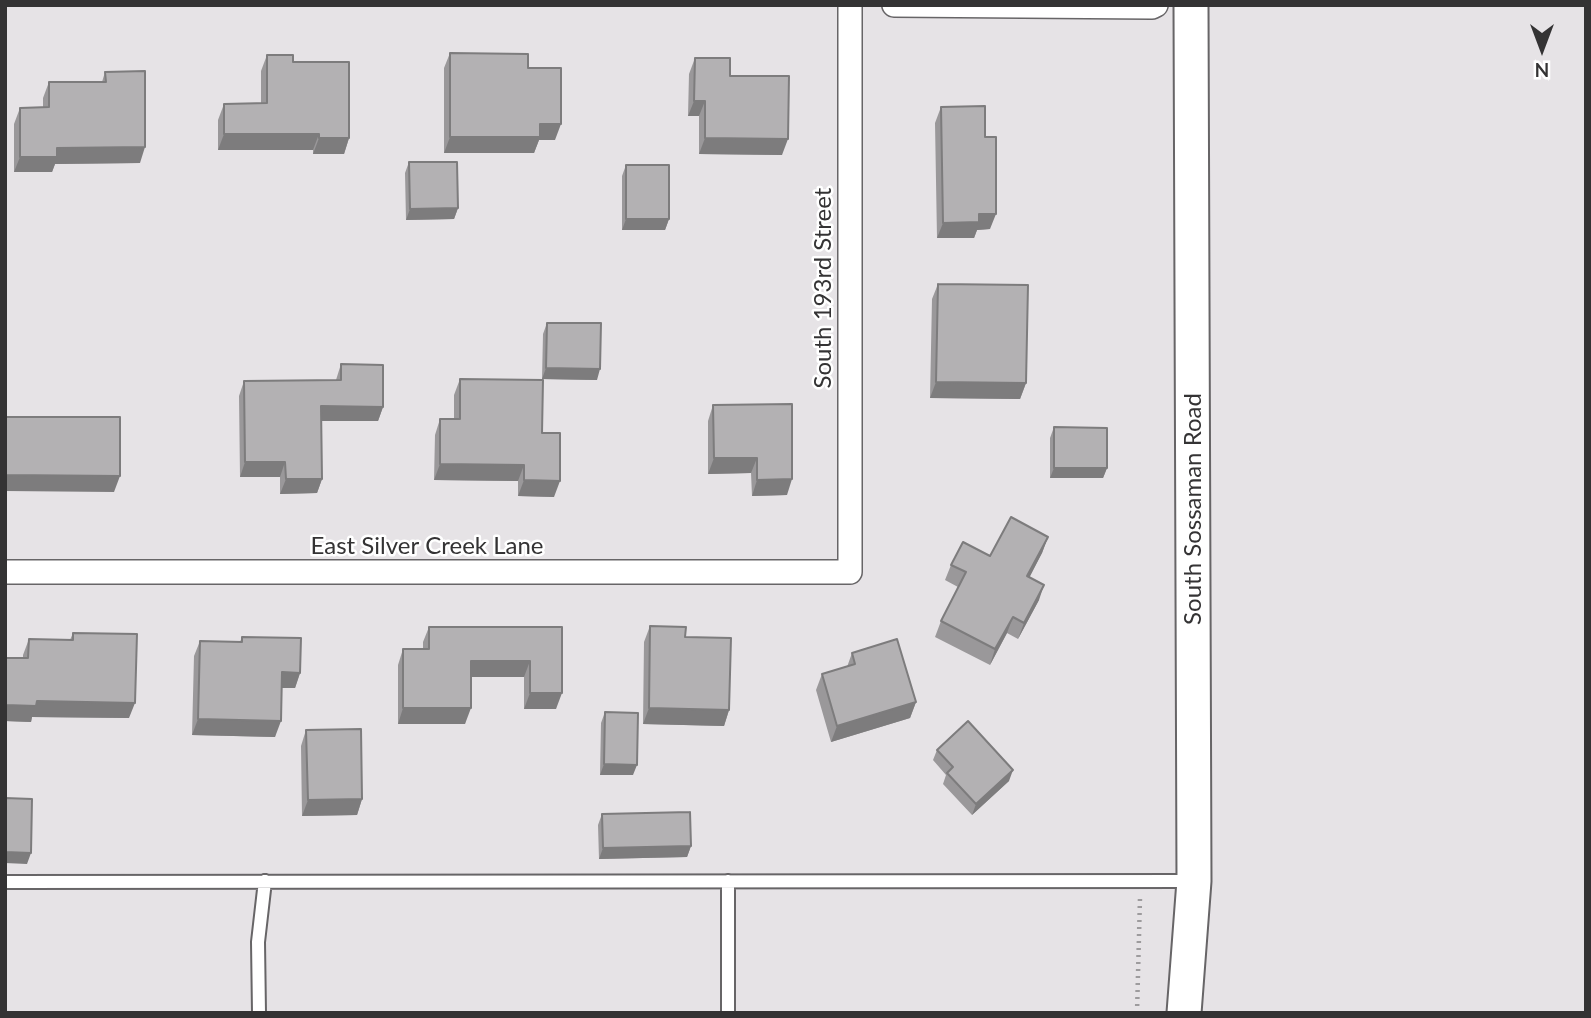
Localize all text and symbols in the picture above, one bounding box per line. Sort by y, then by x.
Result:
north arrow [1507,14,1577,84]
text: N [1535,59,1549,82]
street label: South 193rd Street [809,188,837,388]
street label: South Sossaman Road [1179,393,1207,625]
street label: East Silver Creek Lane [311,532,543,560]

